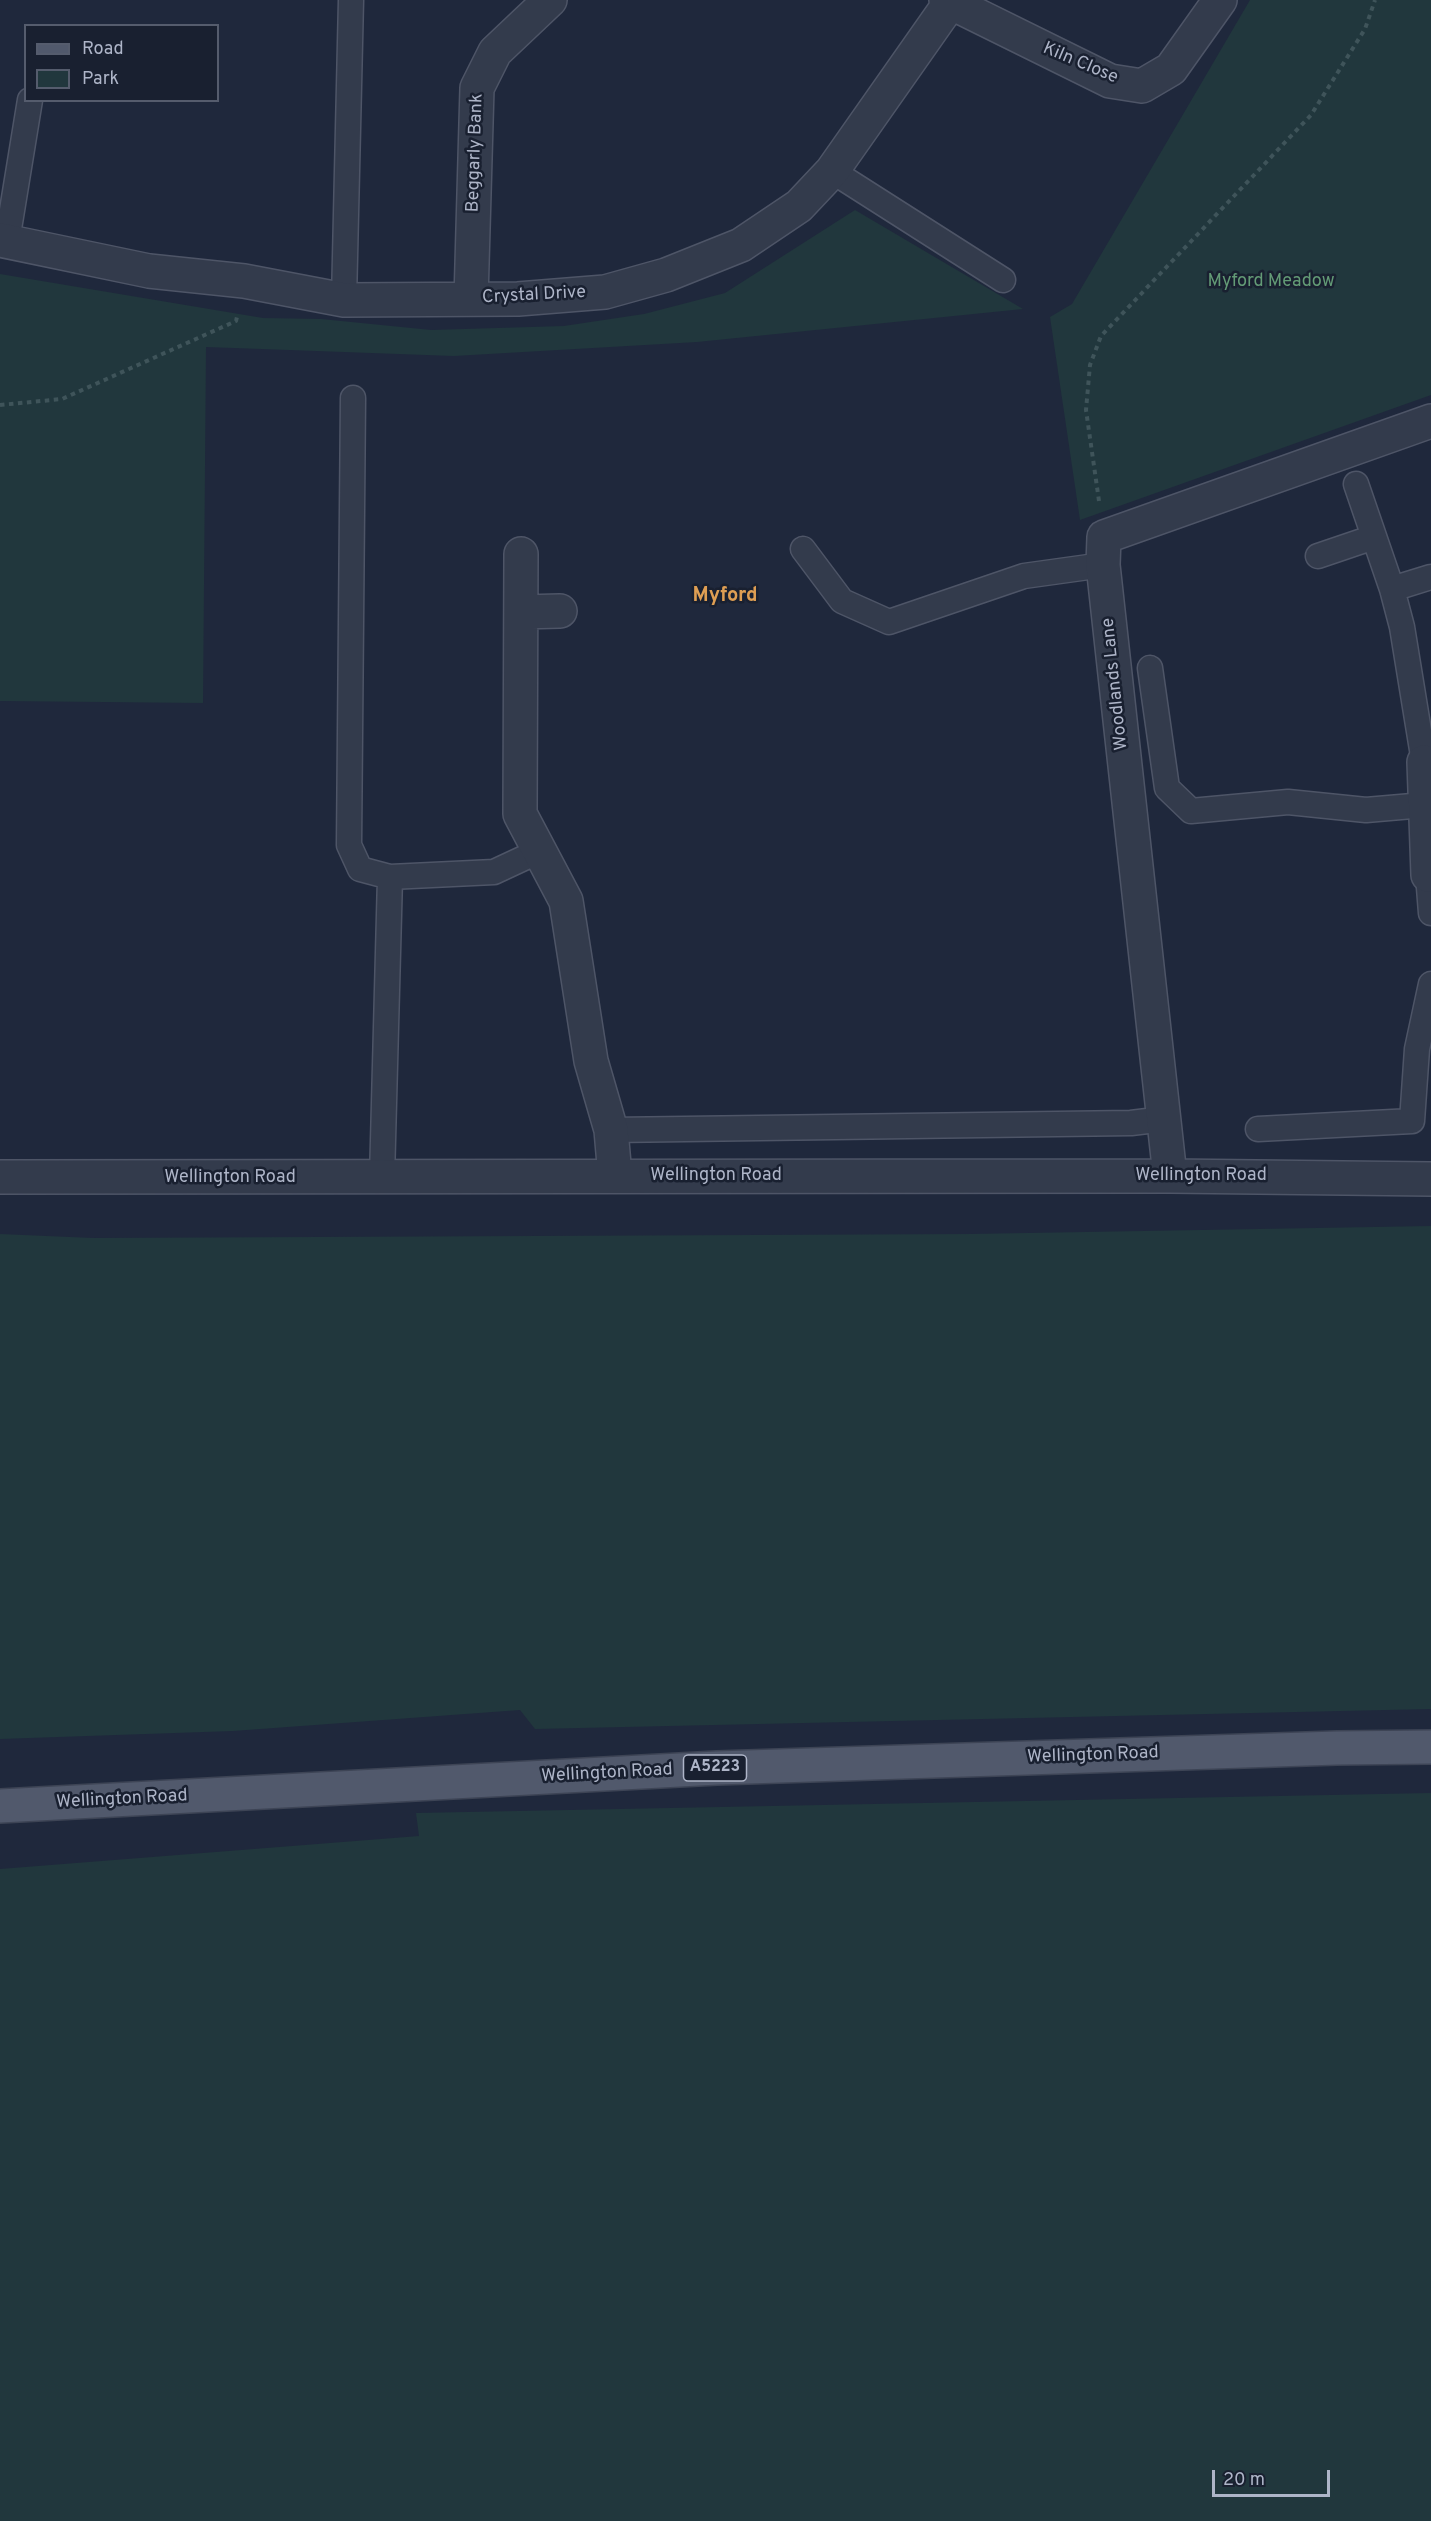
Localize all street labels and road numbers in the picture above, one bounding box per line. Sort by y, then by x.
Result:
street label: Kiln Close [1039,38,1121,90]
street label: Beggarly Bank [463,93,489,213]
street label: Crystal Drive [482,282,586,310]
street label: Woodlands Lane [1098,617,1134,751]
street label: Wellington Road [650,1165,782,1187]
street label: Wellington Road [1135,1165,1267,1187]
street label: Wellington Road [164,1167,296,1189]
street label: Wellington Road [1027,1743,1159,1769]
road number: A5223 [684,1755,746,1781]
street label: Wellington Road [541,1760,673,1788]
street label: Wellington Road [56,1786,188,1814]

